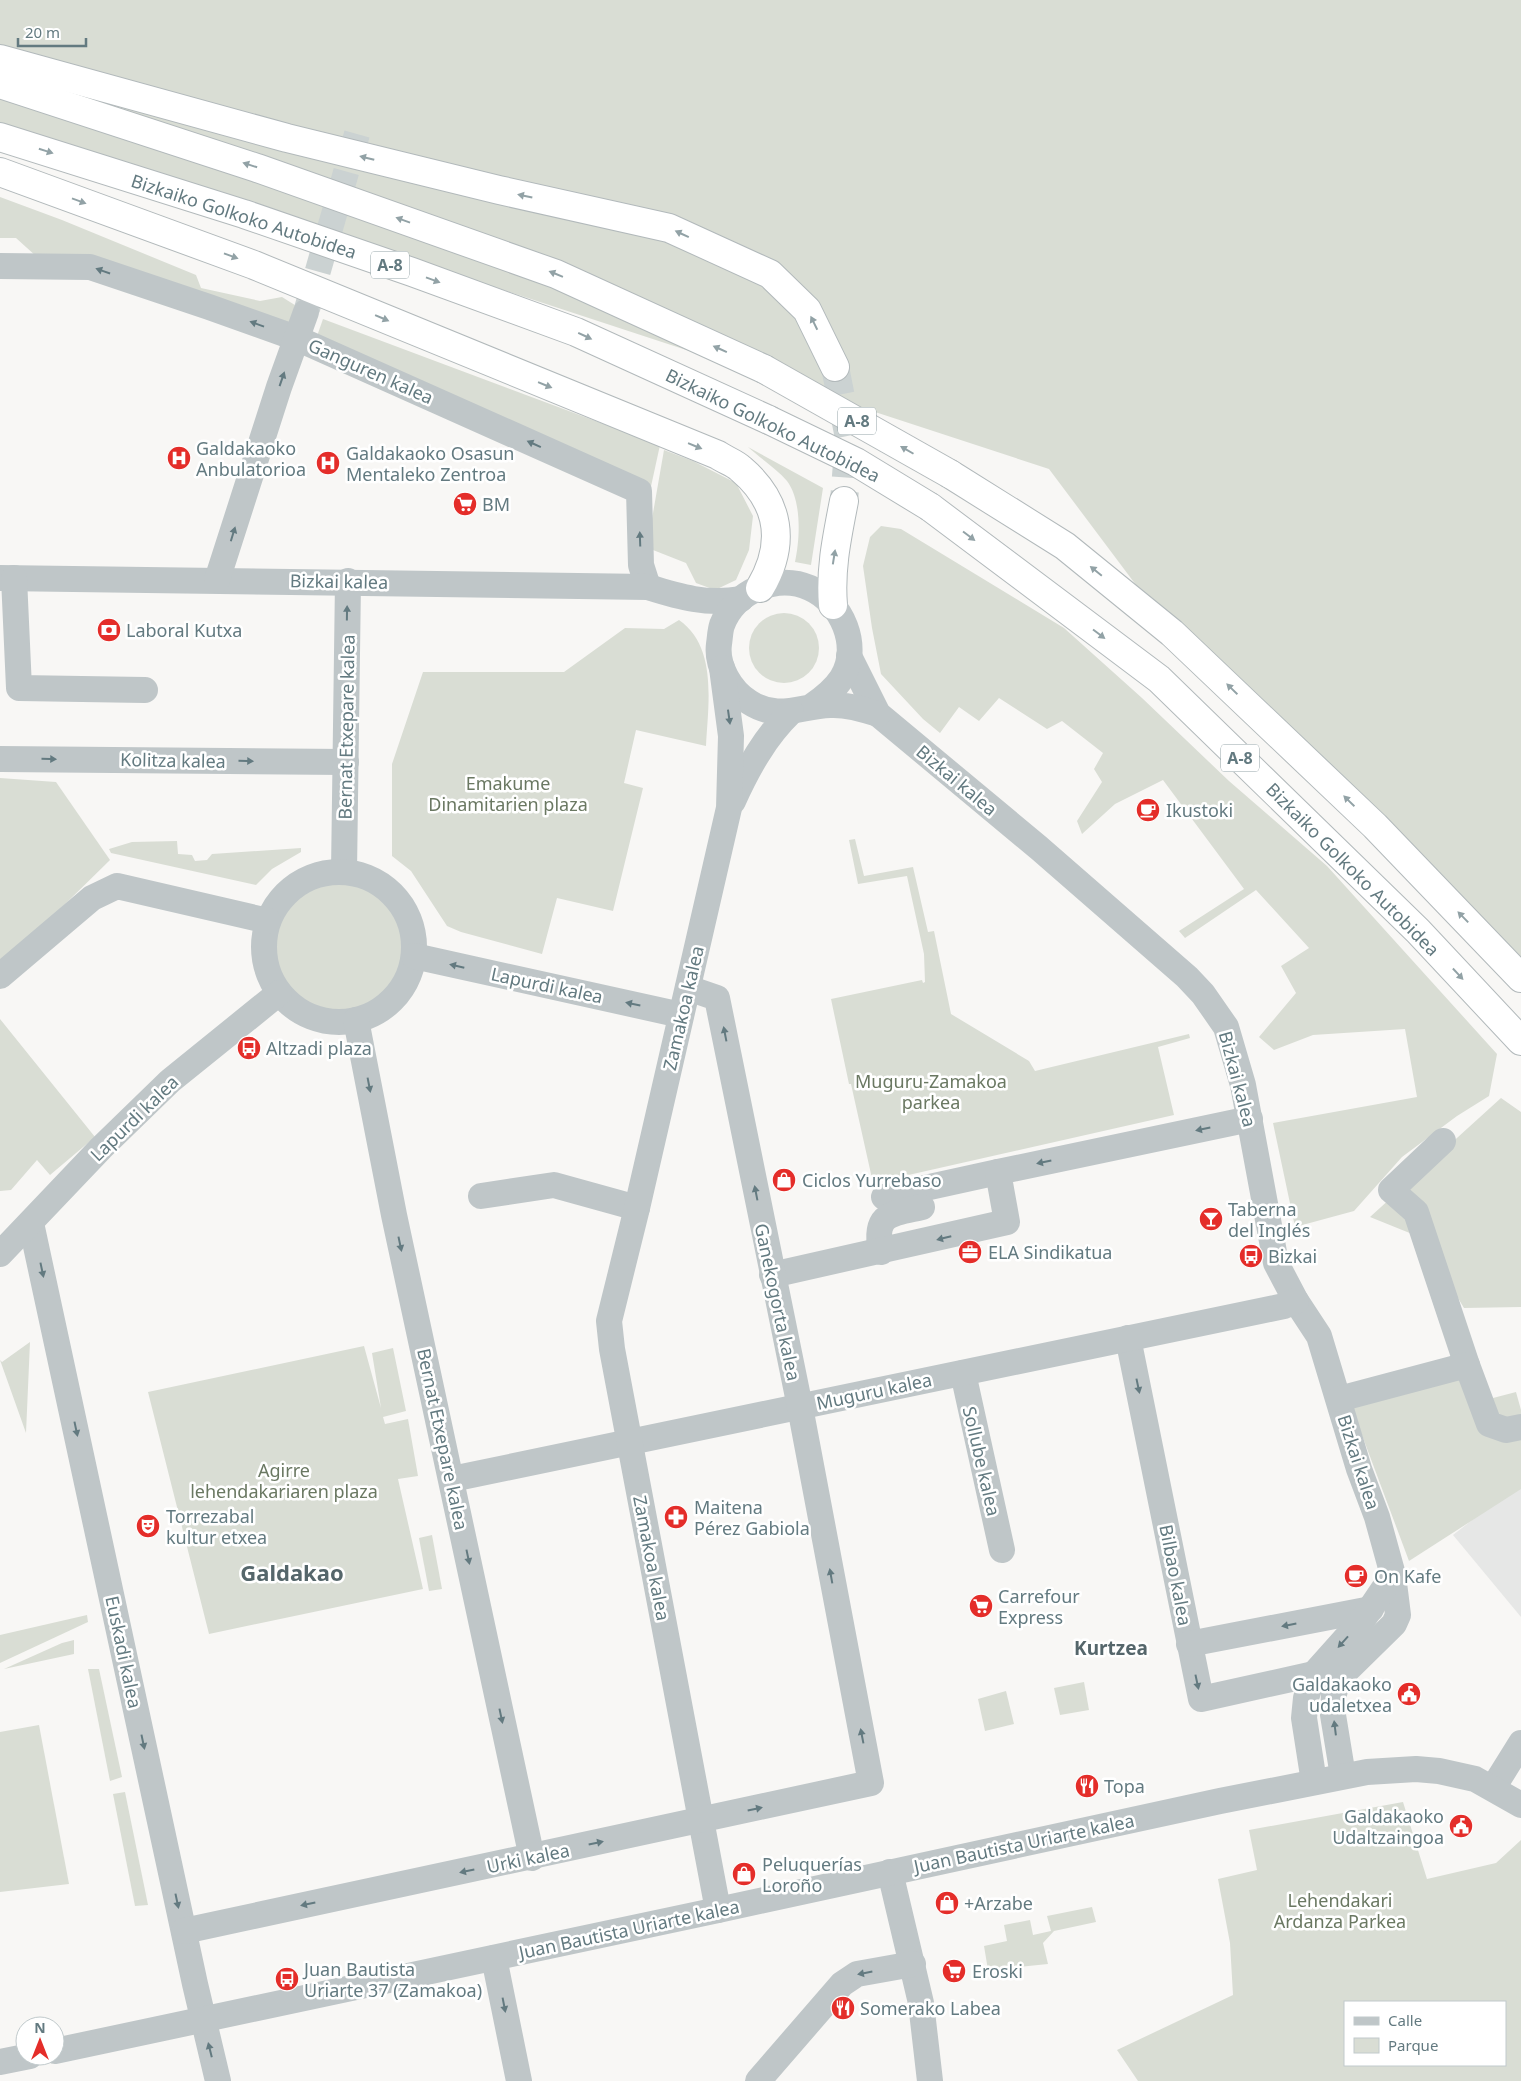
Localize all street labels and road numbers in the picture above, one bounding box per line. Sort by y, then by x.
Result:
street label: Bizkaiko Golkoko Autobidea [128,168,360,264]
road number: A-8 [371,252,409,278]
street label: Ganguren kalea [305,333,437,409]
street label: Bizkaiko Golkoko Autobidea [662,363,884,487]
road number: A-8 [838,408,876,434]
street label: Bizkai kalea [290,568,388,594]
street label: Bernat Etxepare kalea [332,634,360,820]
street label: Bizkai kalea [912,739,1002,821]
road number: A-8 [1221,744,1259,771]
street label: Kolitza kalea [120,747,226,773]
street label: Bizkaiko Golkoko Autobidea [1261,777,1445,961]
street label: Zamakoa kalea [657,943,709,1073]
street label: Lapurdi kalea [489,961,605,1009]
street label: Bizkai kalea [1214,1028,1262,1130]
street label: Lapurdi kalea [85,1070,183,1166]
street label: Ganekogorta kalea [750,1221,806,1383]
street label: Bernat Etxepare kalea [412,1346,474,1532]
street label: Muguru kalea [814,1367,934,1415]
street label: Sollube kalea [958,1404,1006,1518]
street label: Bizkai kalea [1332,1411,1386,1513]
street label: Zamakoa kalea [628,1493,676,1623]
street label: Bilbao kalea [1154,1522,1198,1628]
street label: Euskadi kalea [100,1594,148,1710]
street label: Juan Bautista Uriarte kalea [910,1808,1136,1879]
street label: Urki kalea [484,1838,572,1878]
street label: Juan Bautista Uriarte kalea [515,1894,741,1965]

